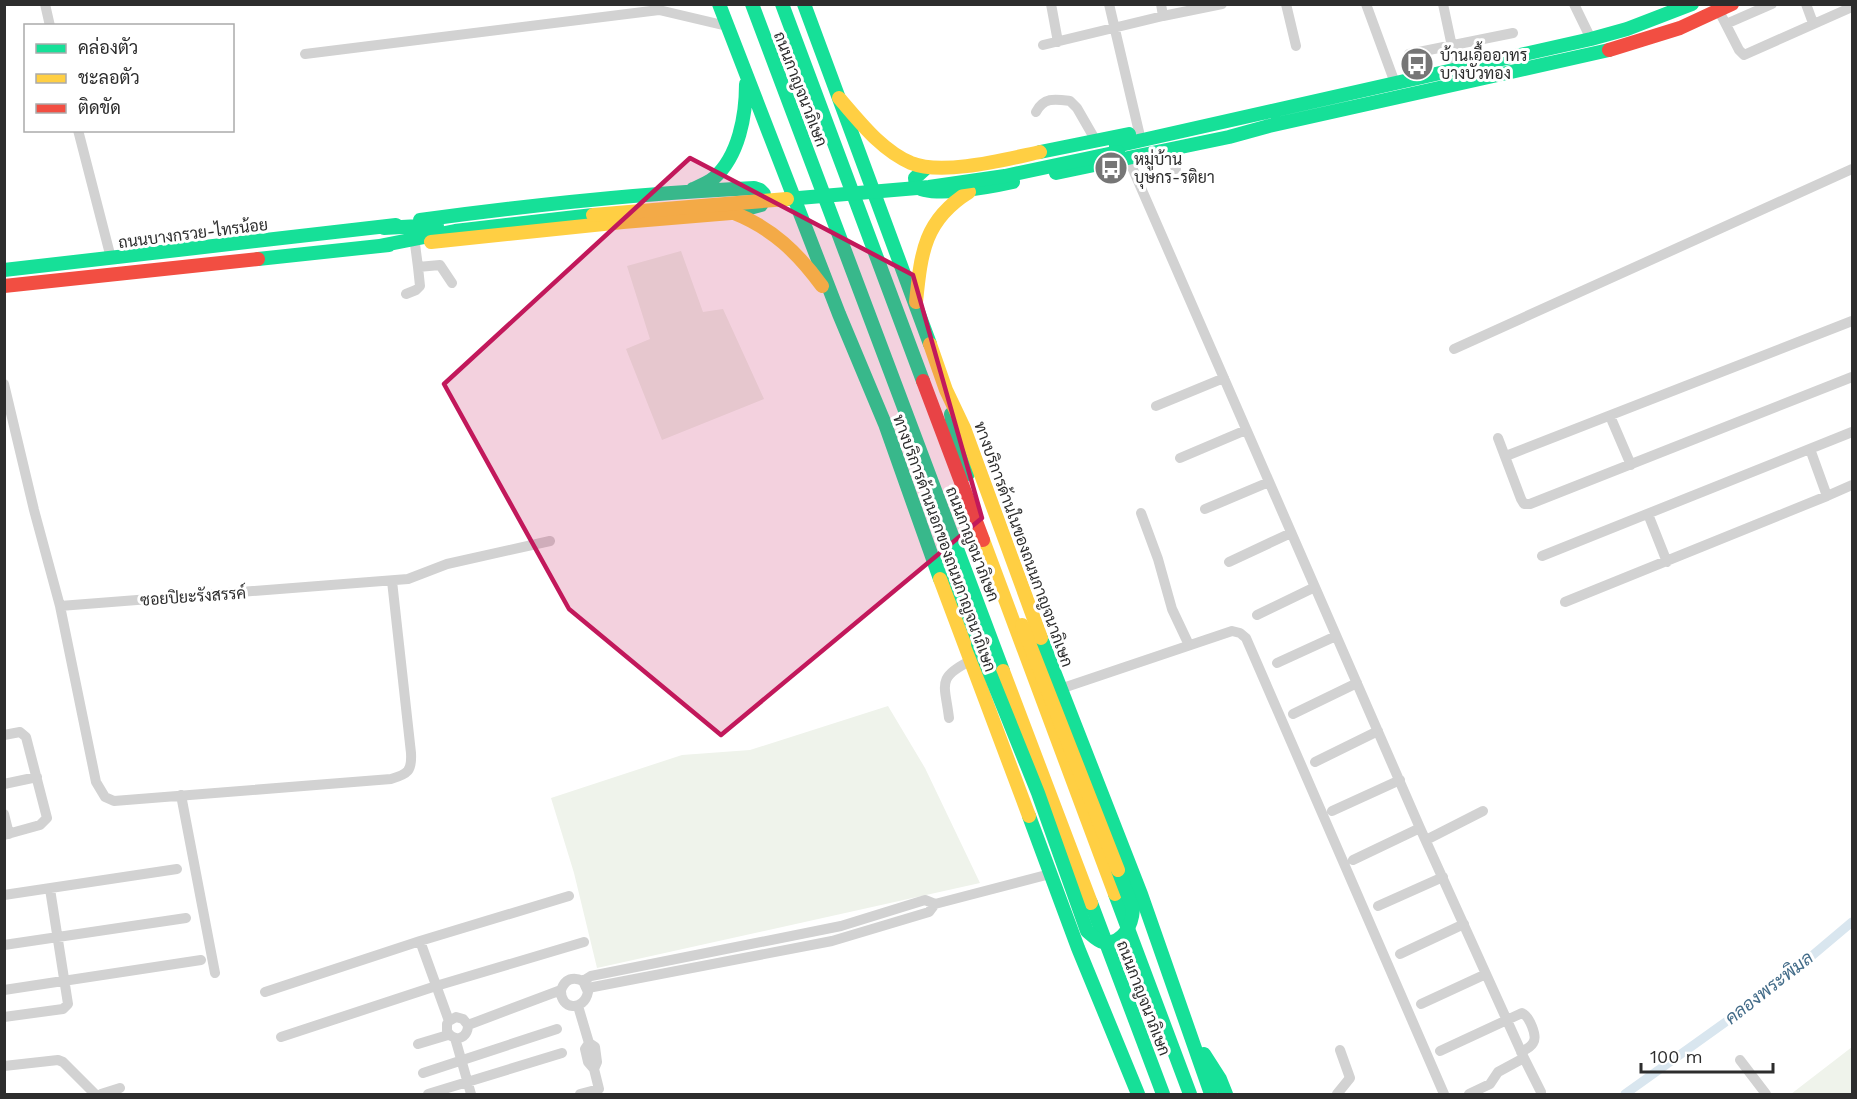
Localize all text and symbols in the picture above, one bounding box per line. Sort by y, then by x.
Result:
legend [24,24,234,132]
street label: ถนนกาญจนาภิเษก [770,29,831,149]
text: คล่องตัว [78,36,138,58]
place label: บ้านเอื้ออาทร บางบัวทอง [1440,41,1528,83]
bus stop icon: บ้านเอื้ออาทร บางบัวทอง [1399,46,1435,82]
text: ชะลอตัว [78,67,140,88]
text: ติดขัด [78,97,121,118]
place label: หมู่บ้าน บุษกร-รติยา [1134,149,1215,189]
bus stop icon: หมู่บ้าน บุษกร-รติยา [1093,150,1129,186]
street label: ถนนบางกรวย-ไทรน้อย [117,213,269,252]
street label: ทางบริการด้านนอกของถนนกาญจนาภิเษก [889,412,1001,674]
street label: ทางบริการด้านในของถนนกาญจนาภิเษก [970,418,1079,669]
street label: ถนนกาญจนาภิเษก [942,484,1004,604]
street label: ซอยปิยะรังสรรค์ [139,580,247,610]
street label: ถนนกาญจนาภิเษก [1113,938,1174,1058]
water label: คลองพระพิมล [1721,947,1817,1028]
scale bar [1641,1036,1773,1074]
text: 100 m [1650,1046,1703,1067]

